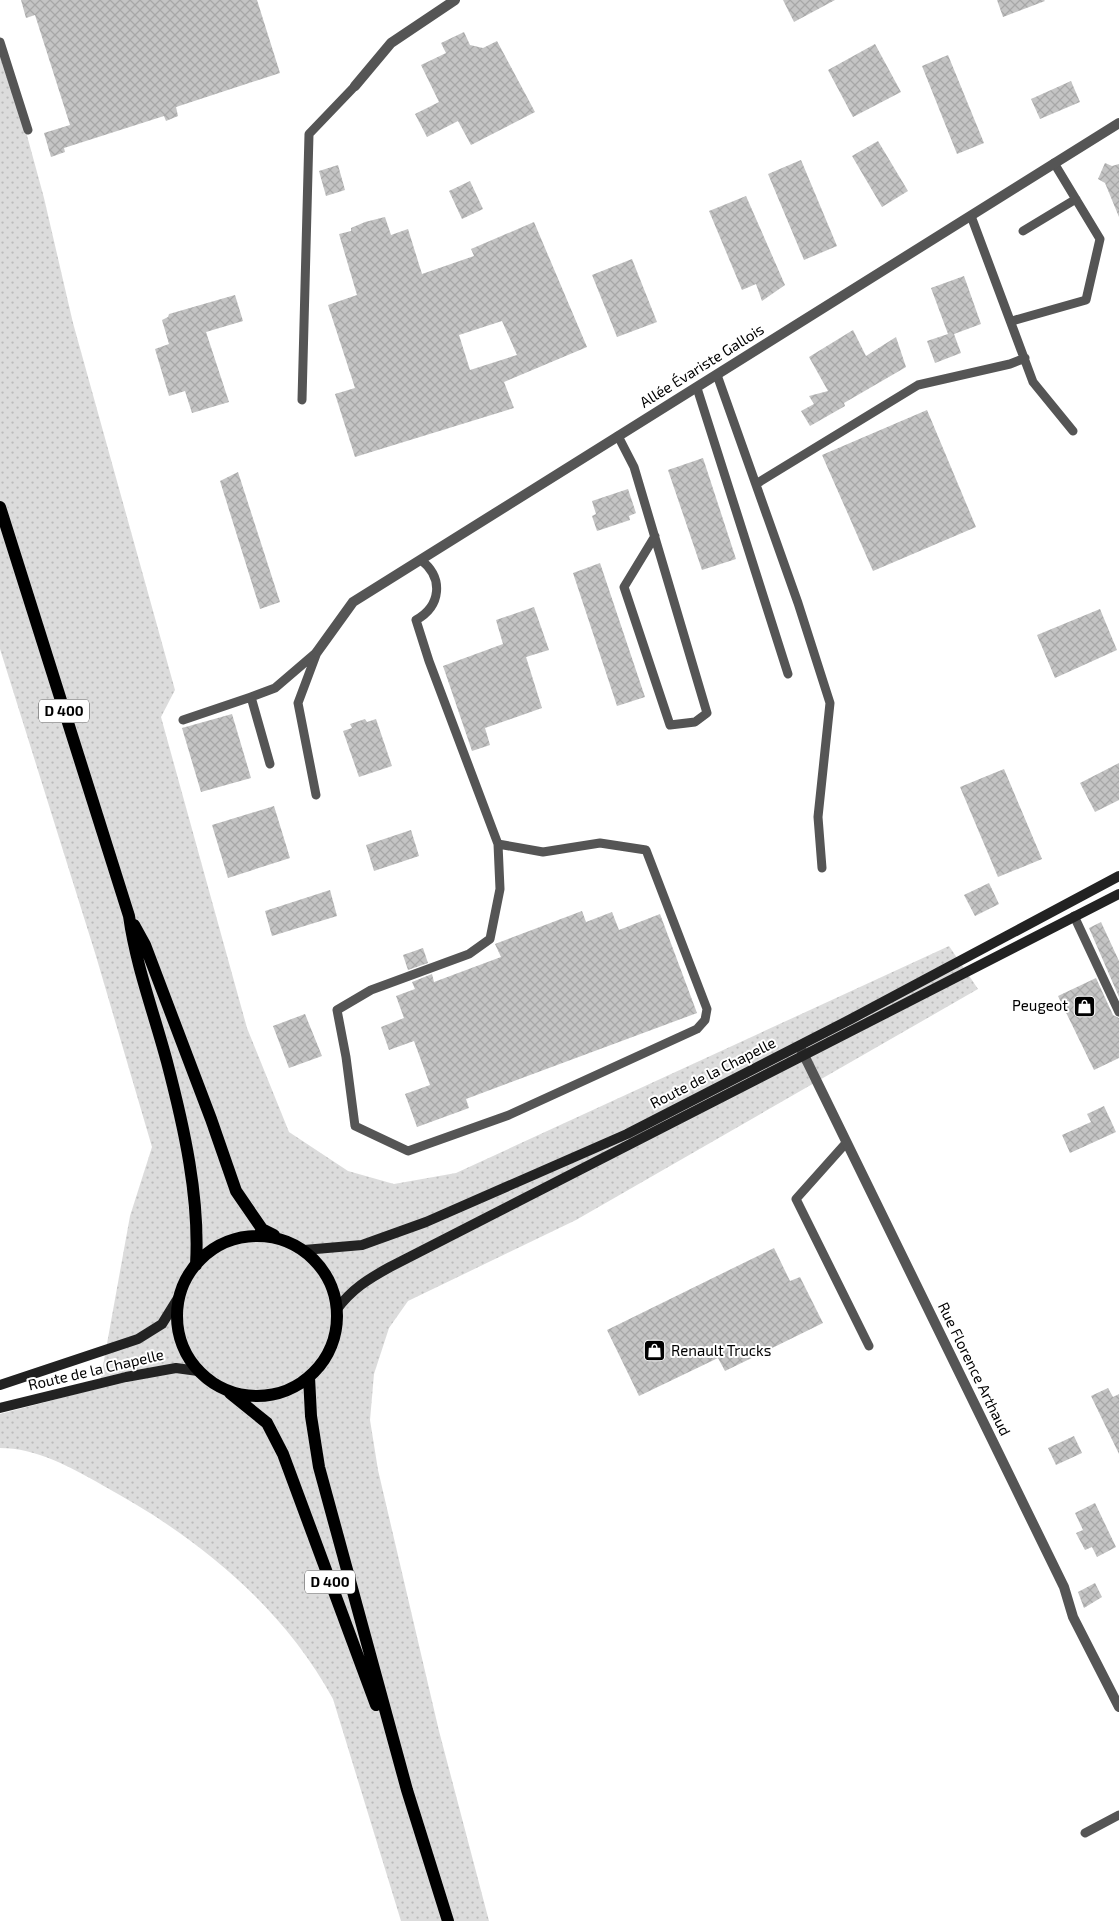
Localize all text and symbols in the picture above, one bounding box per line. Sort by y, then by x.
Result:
street label: Allée Évariste Gallois [636,320,767,411]
road number: D 400 [39,699,89,722]
shop icon: Peugeot [1072,994,1096,1018]
place label: Peugeot [1012,996,1068,1014]
street label: Route de la Chapelle [647,1033,778,1112]
street label: Rue Florence Arthaud [935,1299,1015,1438]
shop icon: Renault Trucks [643,1339,667,1363]
place label: Renault Trucks [671,1341,771,1359]
street label: Route de la Chapelle [26,1345,165,1393]
road number: D 400 [305,1570,355,1594]

